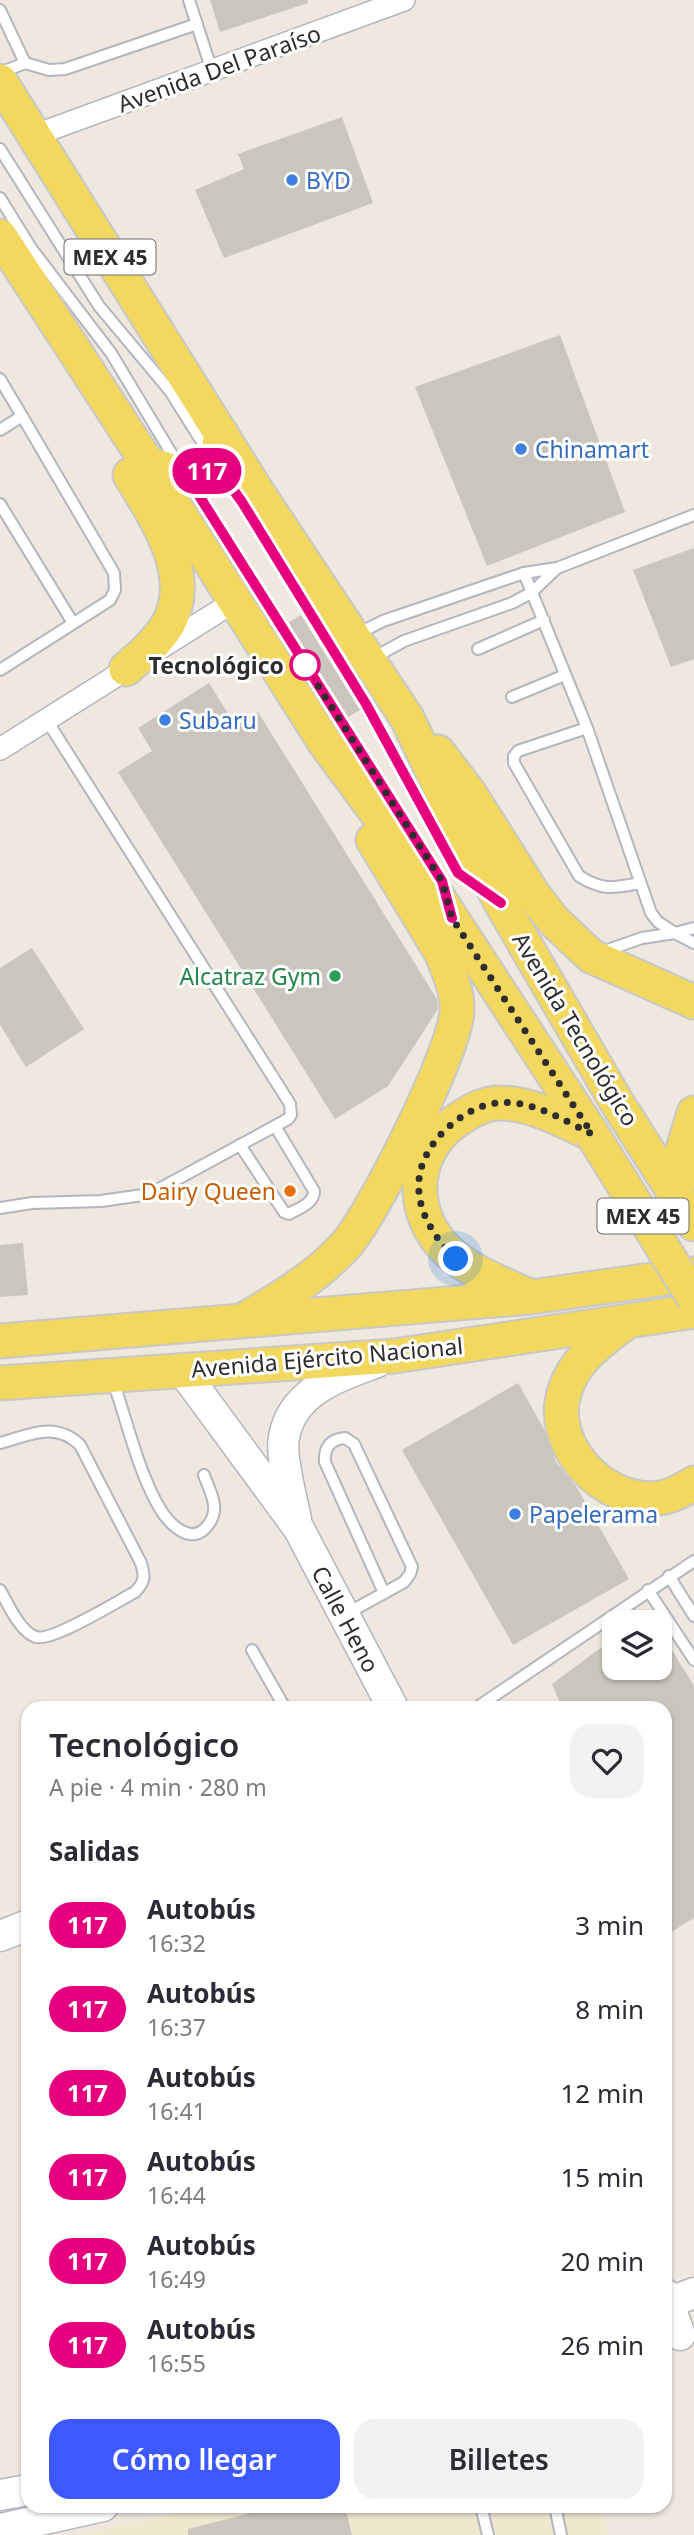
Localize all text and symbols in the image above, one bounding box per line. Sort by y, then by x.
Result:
street label: Avenida Del Paraíso [113,16,325,120]
place label: BYD [306,164,351,196]
marker: BYD [284,172,300,188]
road number: MEX 45 [64,240,156,274]
place label: Chinamart [535,433,649,465]
marker: Chinamart [513,441,529,457]
line badge: 117 [167,448,247,494]
text: 117 [186,454,228,487]
place label: Tecnológico [149,649,284,681]
marker: Tecnológico [290,650,320,680]
place label: Subaru [179,704,257,736]
marker: Subaru [157,712,173,728]
street label: Avenida Tecnológico [505,926,647,1132]
place label: Alcatraz Gym [179,960,321,992]
marker: Alcatraz Gym [327,968,343,984]
place label: Dairy Queen [141,1175,276,1207]
marker: Dairy Queen [282,1183,298,1199]
road number: MEX 45 [598,1198,688,1234]
your location [438,1241,473,1276]
street label: Avenida Ejército Nacional [190,1329,464,1385]
place label: Papelerama [529,1498,658,1530]
marker: Papelerama [507,1506,523,1522]
street label: Calle Heno [305,1560,387,1678]
map controls [602,1610,672,1680]
button: layers [602,1610,672,1680]
text: Tecnológico [49,1722,239,1767]
button: heart [570,1724,644,1798]
text: A pie · 4 min · 280 m [49,1771,267,1803]
text: Salidas [49,1833,139,1869]
text: Autobús [147,1891,256,1927]
text: 3 min [575,1907,644,1943]
text: 117 [67,1908,108,1941]
text: 16:32 [147,1927,206,1959]
text: Autobús [147,1975,256,2011]
text: 8 min [575,1991,644,2027]
text: 117 [67,1992,108,2025]
text: 16:37 [147,2011,206,2043]
text: Autobús [147,2059,256,2095]
text: 12 min [560,2075,644,2111]
text: 117 [67,2076,108,2109]
text: 16:41 [147,2095,206,2127]
text: Autobús [147,2143,256,2179]
text: 15 min [560,2159,644,2195]
text: 117 [67,2160,108,2193]
text: 16:44 [147,2179,206,2211]
text: Autobús [147,2227,256,2263]
text: 20 min [560,2243,644,2279]
text: 117 [67,2244,108,2277]
text: 16:49 [147,2263,206,2295]
text: Autobús [147,2311,256,2347]
text: 26 min [560,2327,644,2363]
text: 117 [67,2328,108,2361]
text: 16:55 [147,2347,206,2379]
button: Cómo llegar [49,2419,340,2499]
button: Billetes [354,2419,644,2499]

